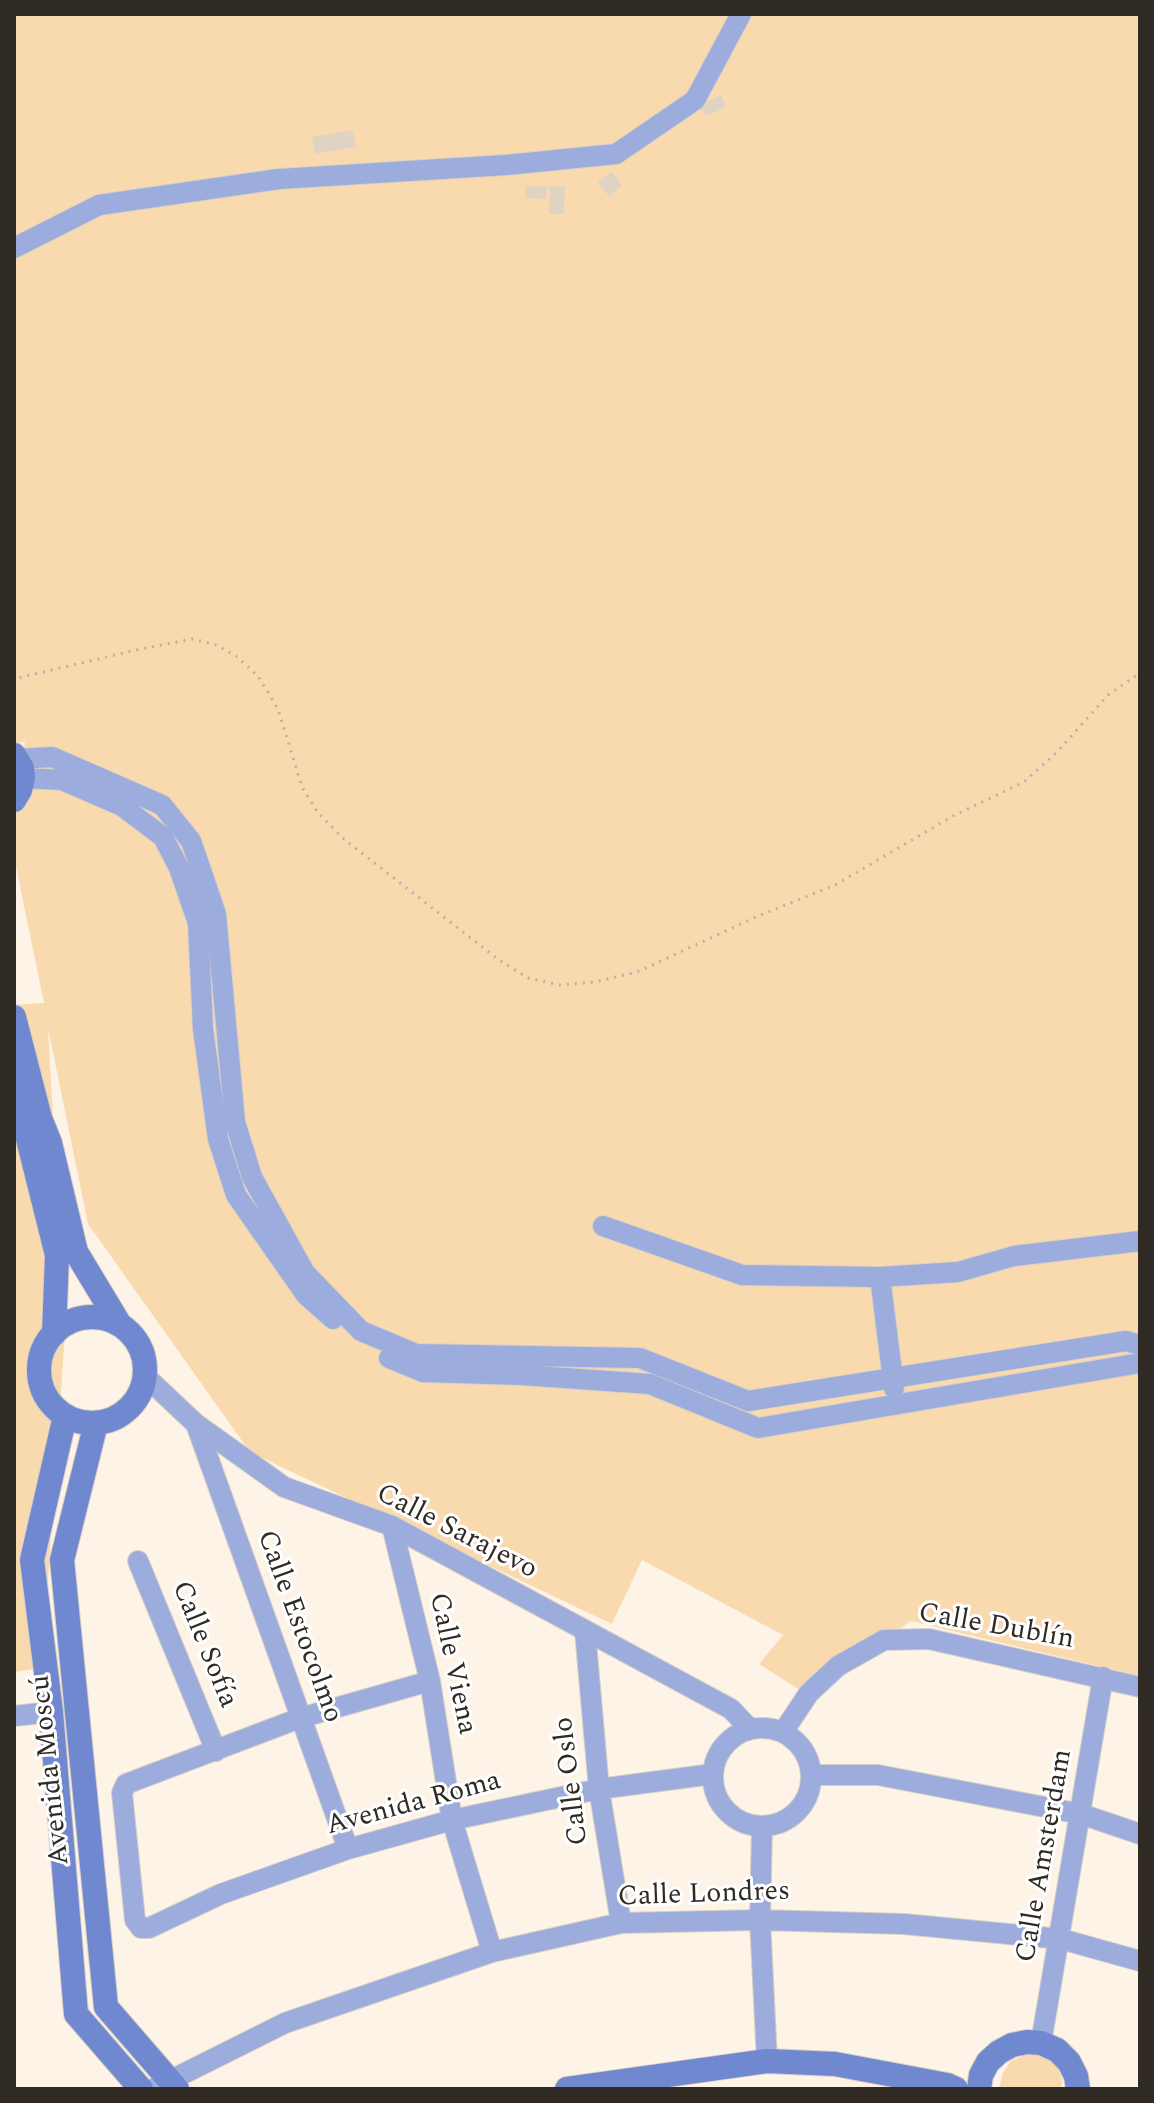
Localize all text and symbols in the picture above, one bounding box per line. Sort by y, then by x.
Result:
street label: Calle Sarajevo [370,1478,542,1588]
street label: Calle Estocolmo [248,1526,348,1728]
street label: Calle Sofía [162,1577,244,1713]
street label: Calle Viena [420,1590,482,1738]
street label: Calle Dublín [916,1598,1076,1658]
street label: Avenida Moscú [25,1673,79,1867]
street label: Calle Oslo [548,1715,598,1847]
street label: Calle Amsterdam [1011,1747,1081,1965]
street label: Avenida Roma [323,1766,505,1844]
street label: Calle Londres [617,1876,791,1916]

